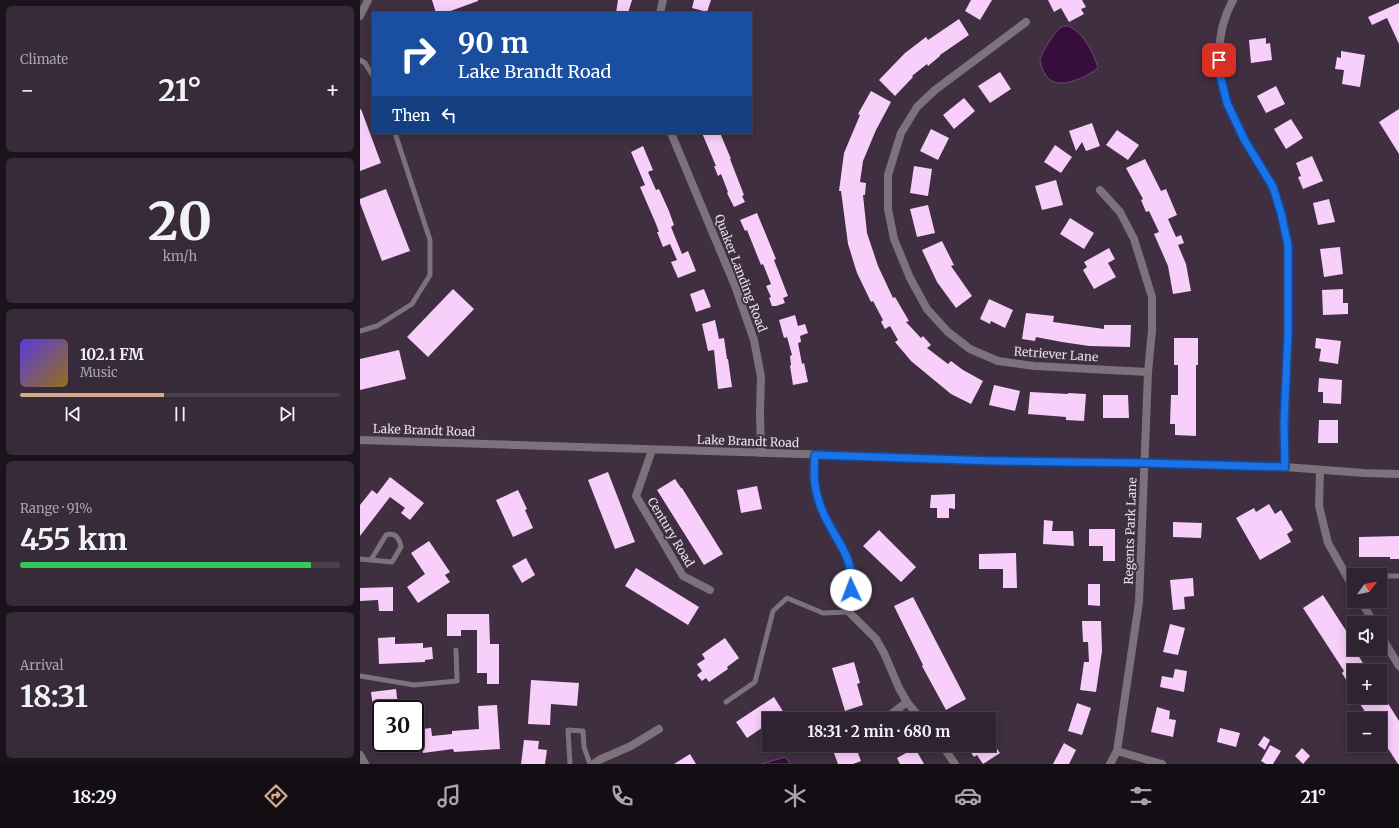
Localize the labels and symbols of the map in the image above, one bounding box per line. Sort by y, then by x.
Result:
pin [1202,43,1236,77]
street label: Quaker Landing Road [712,212,770,334]
street label: Retriever Lane [1013,344,1099,364]
street label: Lake Brandt Road [373,421,475,439]
street label: Lake Brandt Road [697,432,799,450]
street label: Regents Park Lane [1121,477,1139,585]
street label: Century Road [644,495,698,569]
north arrow [1347,568,1387,608]
position arrow [830,569,872,611]
speed limit sign: 30 [372,700,424,752]

